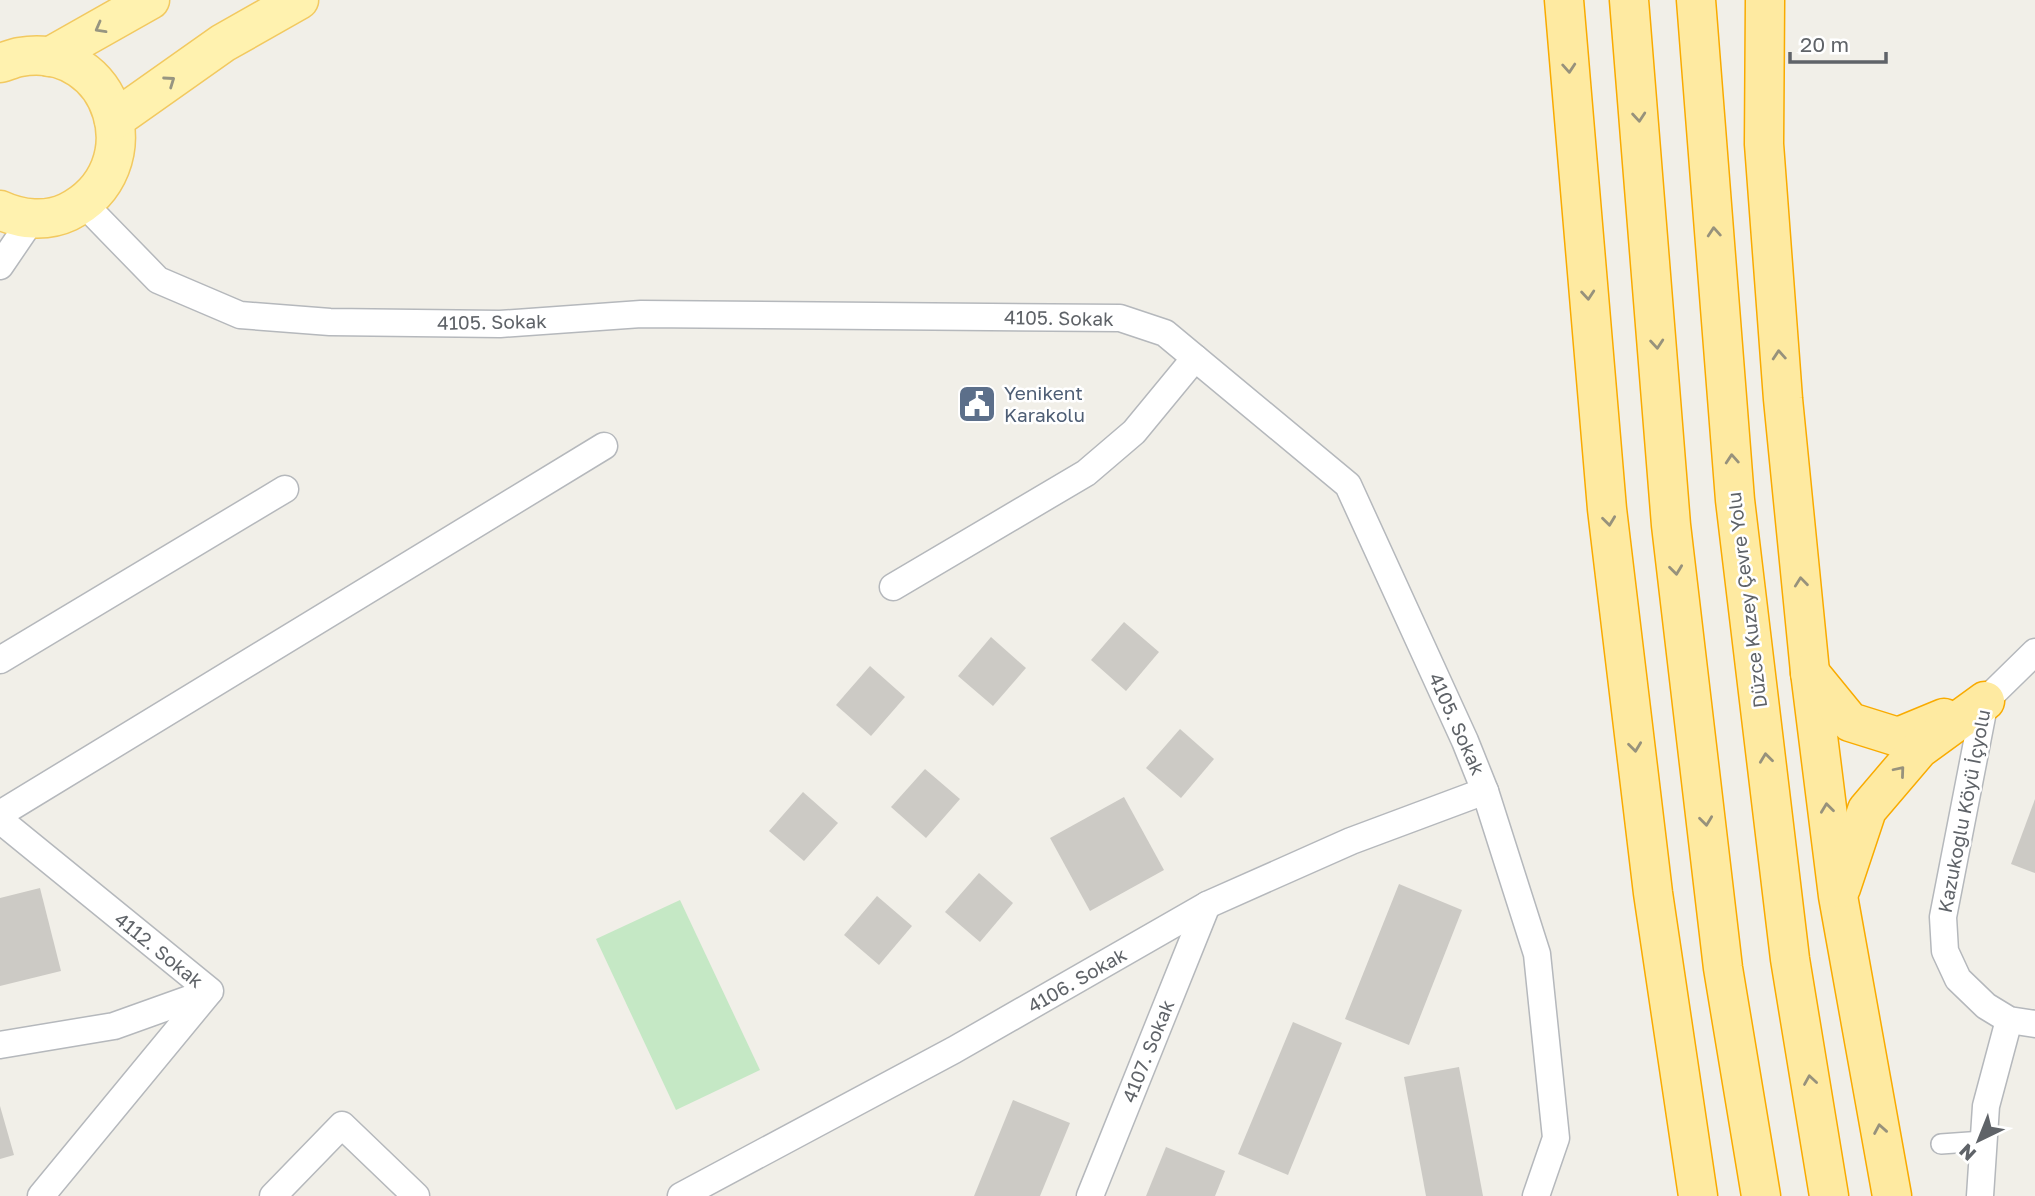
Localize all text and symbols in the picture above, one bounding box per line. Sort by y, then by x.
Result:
one-way arrow [94,20,107,33]
scale bar [1790,21,1886,65]
text: 20 m [1800,31,1849,57]
one-way arrow [1561,63,1576,74]
one-way arrow [162,77,175,89]
one-way arrow [1631,112,1646,123]
one-way arrow [1707,226,1722,237]
one-way arrow [1581,289,1596,301]
street label: 4105. Sokak [1004,305,1114,330]
street label: 4105. Sokak [437,309,547,334]
one-way arrow [1649,338,1664,349]
one-way arrow [1772,350,1787,361]
place label: Yenikent Karakolu [1004,381,1085,426]
public building icon: Yenikent Karakolu [956,383,998,425]
one-way arrow [1725,453,1740,464]
street label: Düzce Kuzey Çevre Yolu [1722,491,1771,709]
one-way arrow [1601,515,1616,527]
one-way arrow [1669,564,1684,576]
one-way arrow [1793,576,1808,588]
street label: 4105. Sokak [1425,669,1490,779]
street label: Kazukoğlu Köyü İçyolu [1933,707,1994,914]
one-way arrow [1628,741,1643,753]
one-way arrow [1759,752,1774,763]
one-way arrow [1892,767,1904,780]
one-way arrow [1819,802,1834,814]
one-way arrow [1698,815,1713,826]
street label: 4112. Sokak [110,907,208,992]
street label: 4106. Sokak [1023,942,1130,1017]
street label: 4107. Sokak [1117,996,1179,1106]
one-way arrow [1803,1074,1818,1086]
north arrow [1944,1105,2014,1175]
one-way arrow [1873,1123,1888,1135]
text: N [1954,1139,1980,1166]

